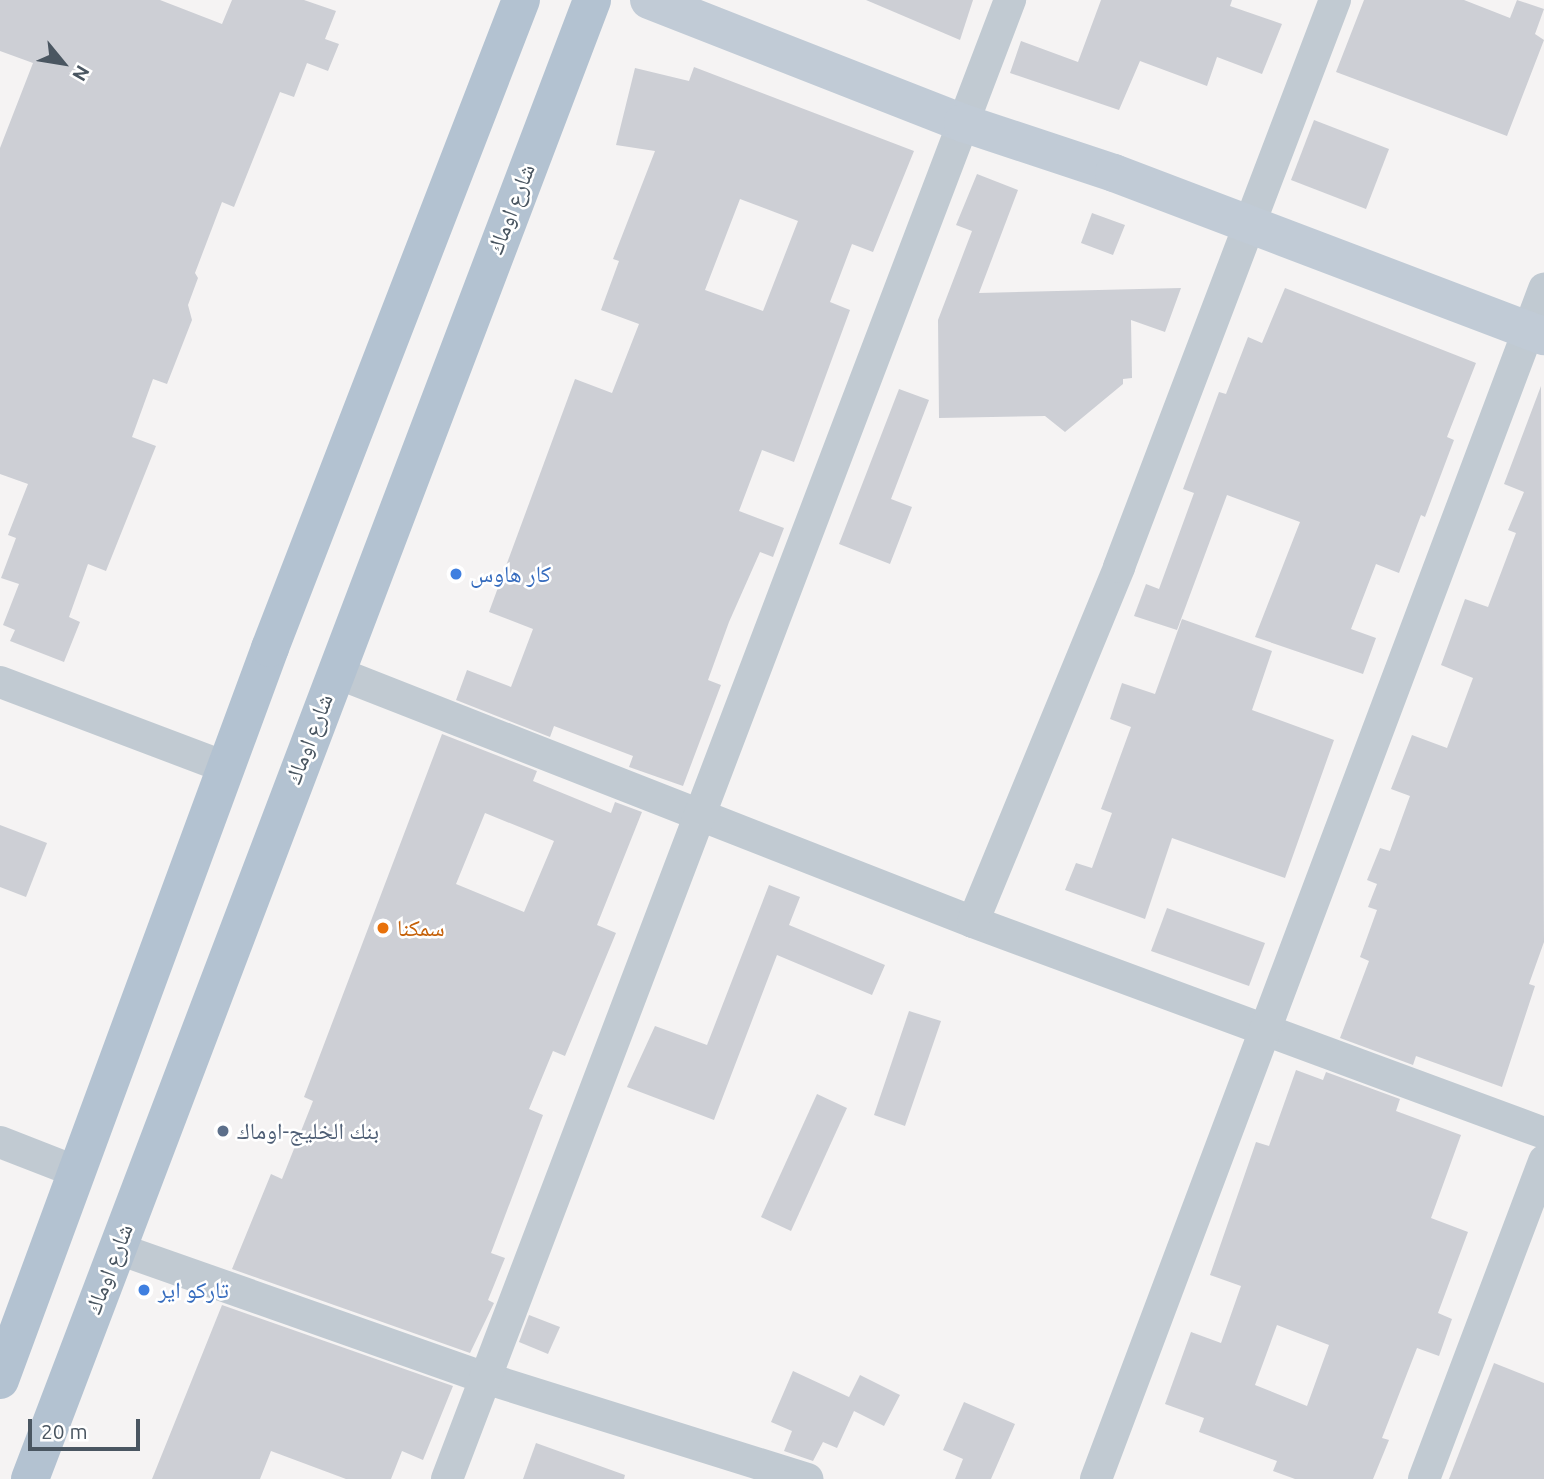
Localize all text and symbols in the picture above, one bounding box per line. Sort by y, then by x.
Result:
north arrow [28,28,98,98]
text: N [68,62,94,85]
street label: شارع اوماك [481,160,541,258]
place label: كار هاوس [470,560,551,588]
marker: كار هاوس [448,566,464,582]
street label: شارع اوماك [279,690,339,788]
place label: سمكنا [397,914,445,942]
marker: سمكنا [375,920,391,936]
place label: بنك الخليج-اوماك [237,1117,379,1145]
marker: بنك الخليج-اوماك [215,1123,231,1139]
street label: شارع اوماك [79,1220,139,1318]
place label: تاركو اير [158,1276,229,1304]
marker: تاركو اير [136,1282,152,1298]
scale bar [32,1406,144,1450]
text: 20 m [41,1419,88,1443]

